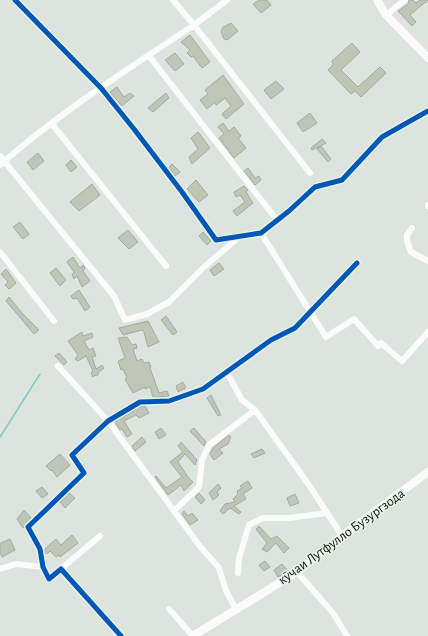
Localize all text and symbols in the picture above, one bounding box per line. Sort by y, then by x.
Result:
street label: кӯчаи Лутфулло Бузургзода [276,486,408,587]

